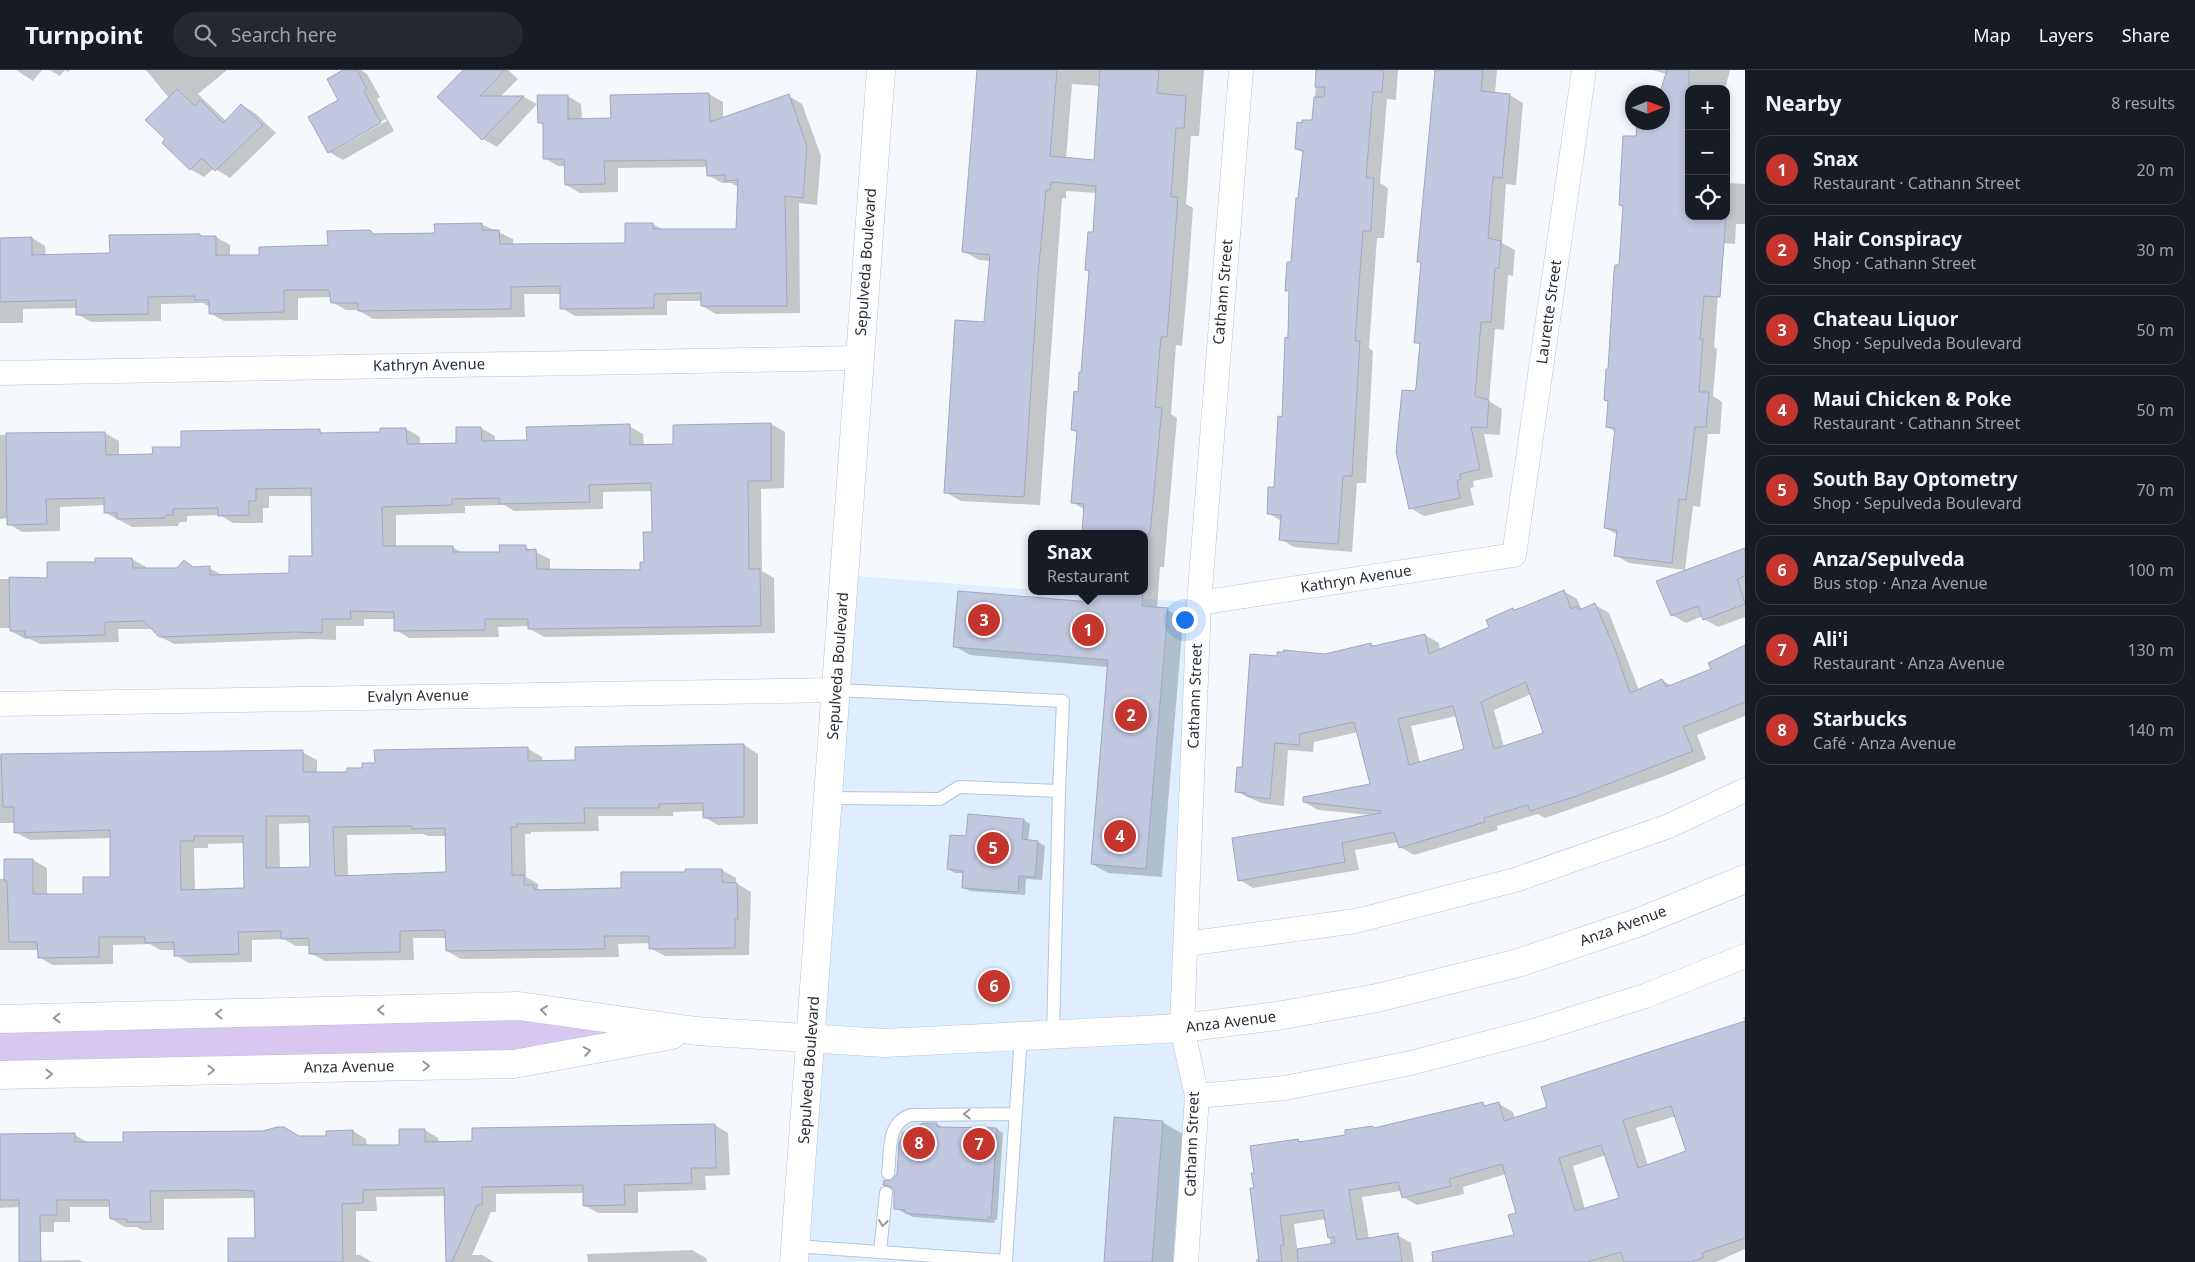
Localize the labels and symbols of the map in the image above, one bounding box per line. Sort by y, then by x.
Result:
north arrow [1625,85,1670,130]
street label: Sepulveda Boulevard [850,187,880,336]
street label: Cathann Street [1207,238,1237,345]
street label: Laurette Street [1531,258,1565,365]
street label: Kathryn Avenue [373,353,485,375]
street label: Kathryn Avenue [1299,559,1413,597]
street label: Sepulveda Boulevard [822,591,852,740]
pin: 3 [968,601,1000,639]
your location [1172,607,1198,633]
pin: 1 [1072,611,1104,649]
street label: Cathann Street [1182,642,1206,749]
street label: Evalyn Avenue [367,684,469,706]
pin: 2 [1115,696,1147,734]
pin: 4 [1104,817,1136,855]
pin: 5 [977,829,1009,867]
street label: Anza Avenue [1577,900,1669,950]
pin: 6 [978,967,1010,1005]
street label: Sepulveda Boulevard [793,995,823,1144]
one-way arrow [377,1004,385,1015]
one-way arrow [539,1005,548,1015]
street label: Anza Avenue [1185,1006,1277,1036]
one-way arrow [215,1009,222,1019]
one-way arrow [52,1013,60,1023]
one-way arrow [583,1046,592,1056]
street label: Anza Avenue [303,1055,395,1077]
one-way arrow [422,1061,430,1071]
one-way arrow [208,1065,215,1075]
one-way arrow [45,1068,53,1079]
street label: Cathann Street [1179,1090,1203,1197]
one-way arrow [963,1109,971,1119]
pin: 8 [903,1124,935,1162]
pin: 7 [963,1125,995,1163]
one-way arrow [878,1219,889,1227]

